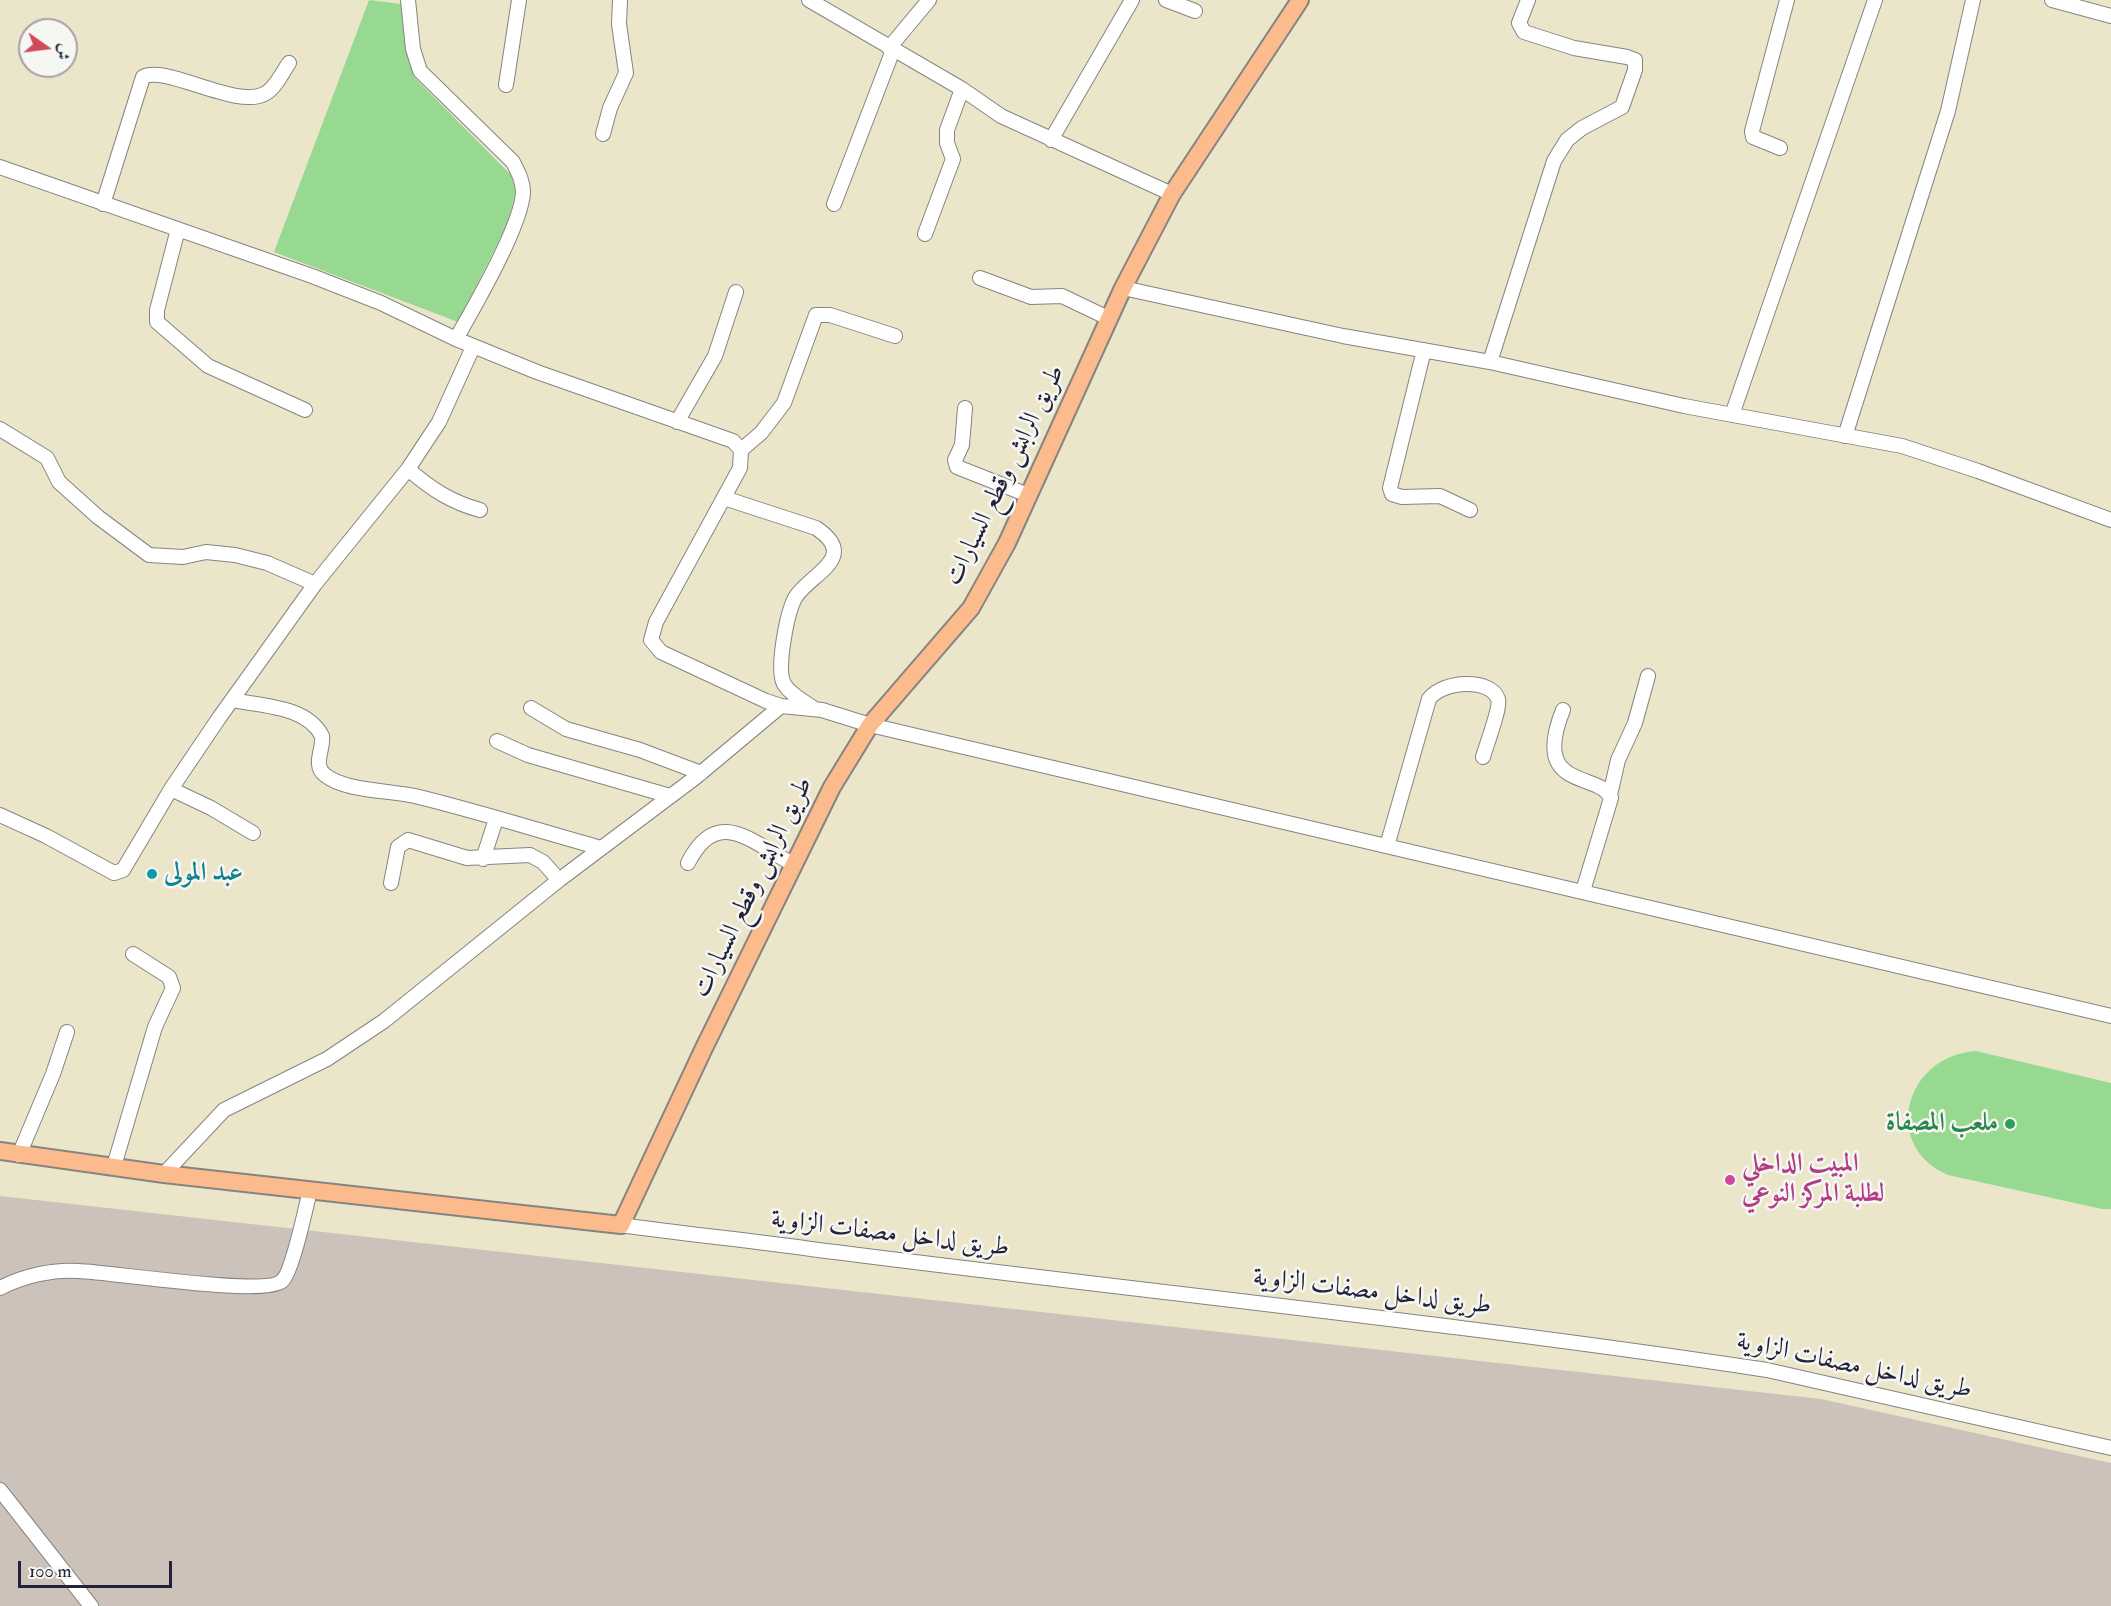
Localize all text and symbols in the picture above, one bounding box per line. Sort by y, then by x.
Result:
north arrow [18,18,78,78]
text: ش [52,42,75,62]
street label: طريق الرابش وقطع السيارات [939,361,1073,591]
street label: طريق الرابش وقطع السيارات [687,773,821,1003]
place label: عبد المولى [164,858,243,890]
marker: عبد المولى [145,867,159,881]
place label: ملعب المصفاة [1886,1108,1998,1140]
marker: ملعب المصفاة [2003,1117,2017,1131]
place label: المبيت الداخلي لطلبة المركز النوعي [1742,1149,1885,1210]
marker: المبيت الداخلي لطلبة المركز النوعي [1723,1173,1737,1187]
street label: طريق لداخل مصفات الزاوية [769,1205,1011,1265]
street label: طريق لداخل مصفات الزاوية [1251,1263,1493,1323]
street label: طريق لداخل مصفات الزاوية [1733,1327,1975,1407]
scale bar [21,1549,176,1587]
text: 100 m [29,1560,72,1583]

